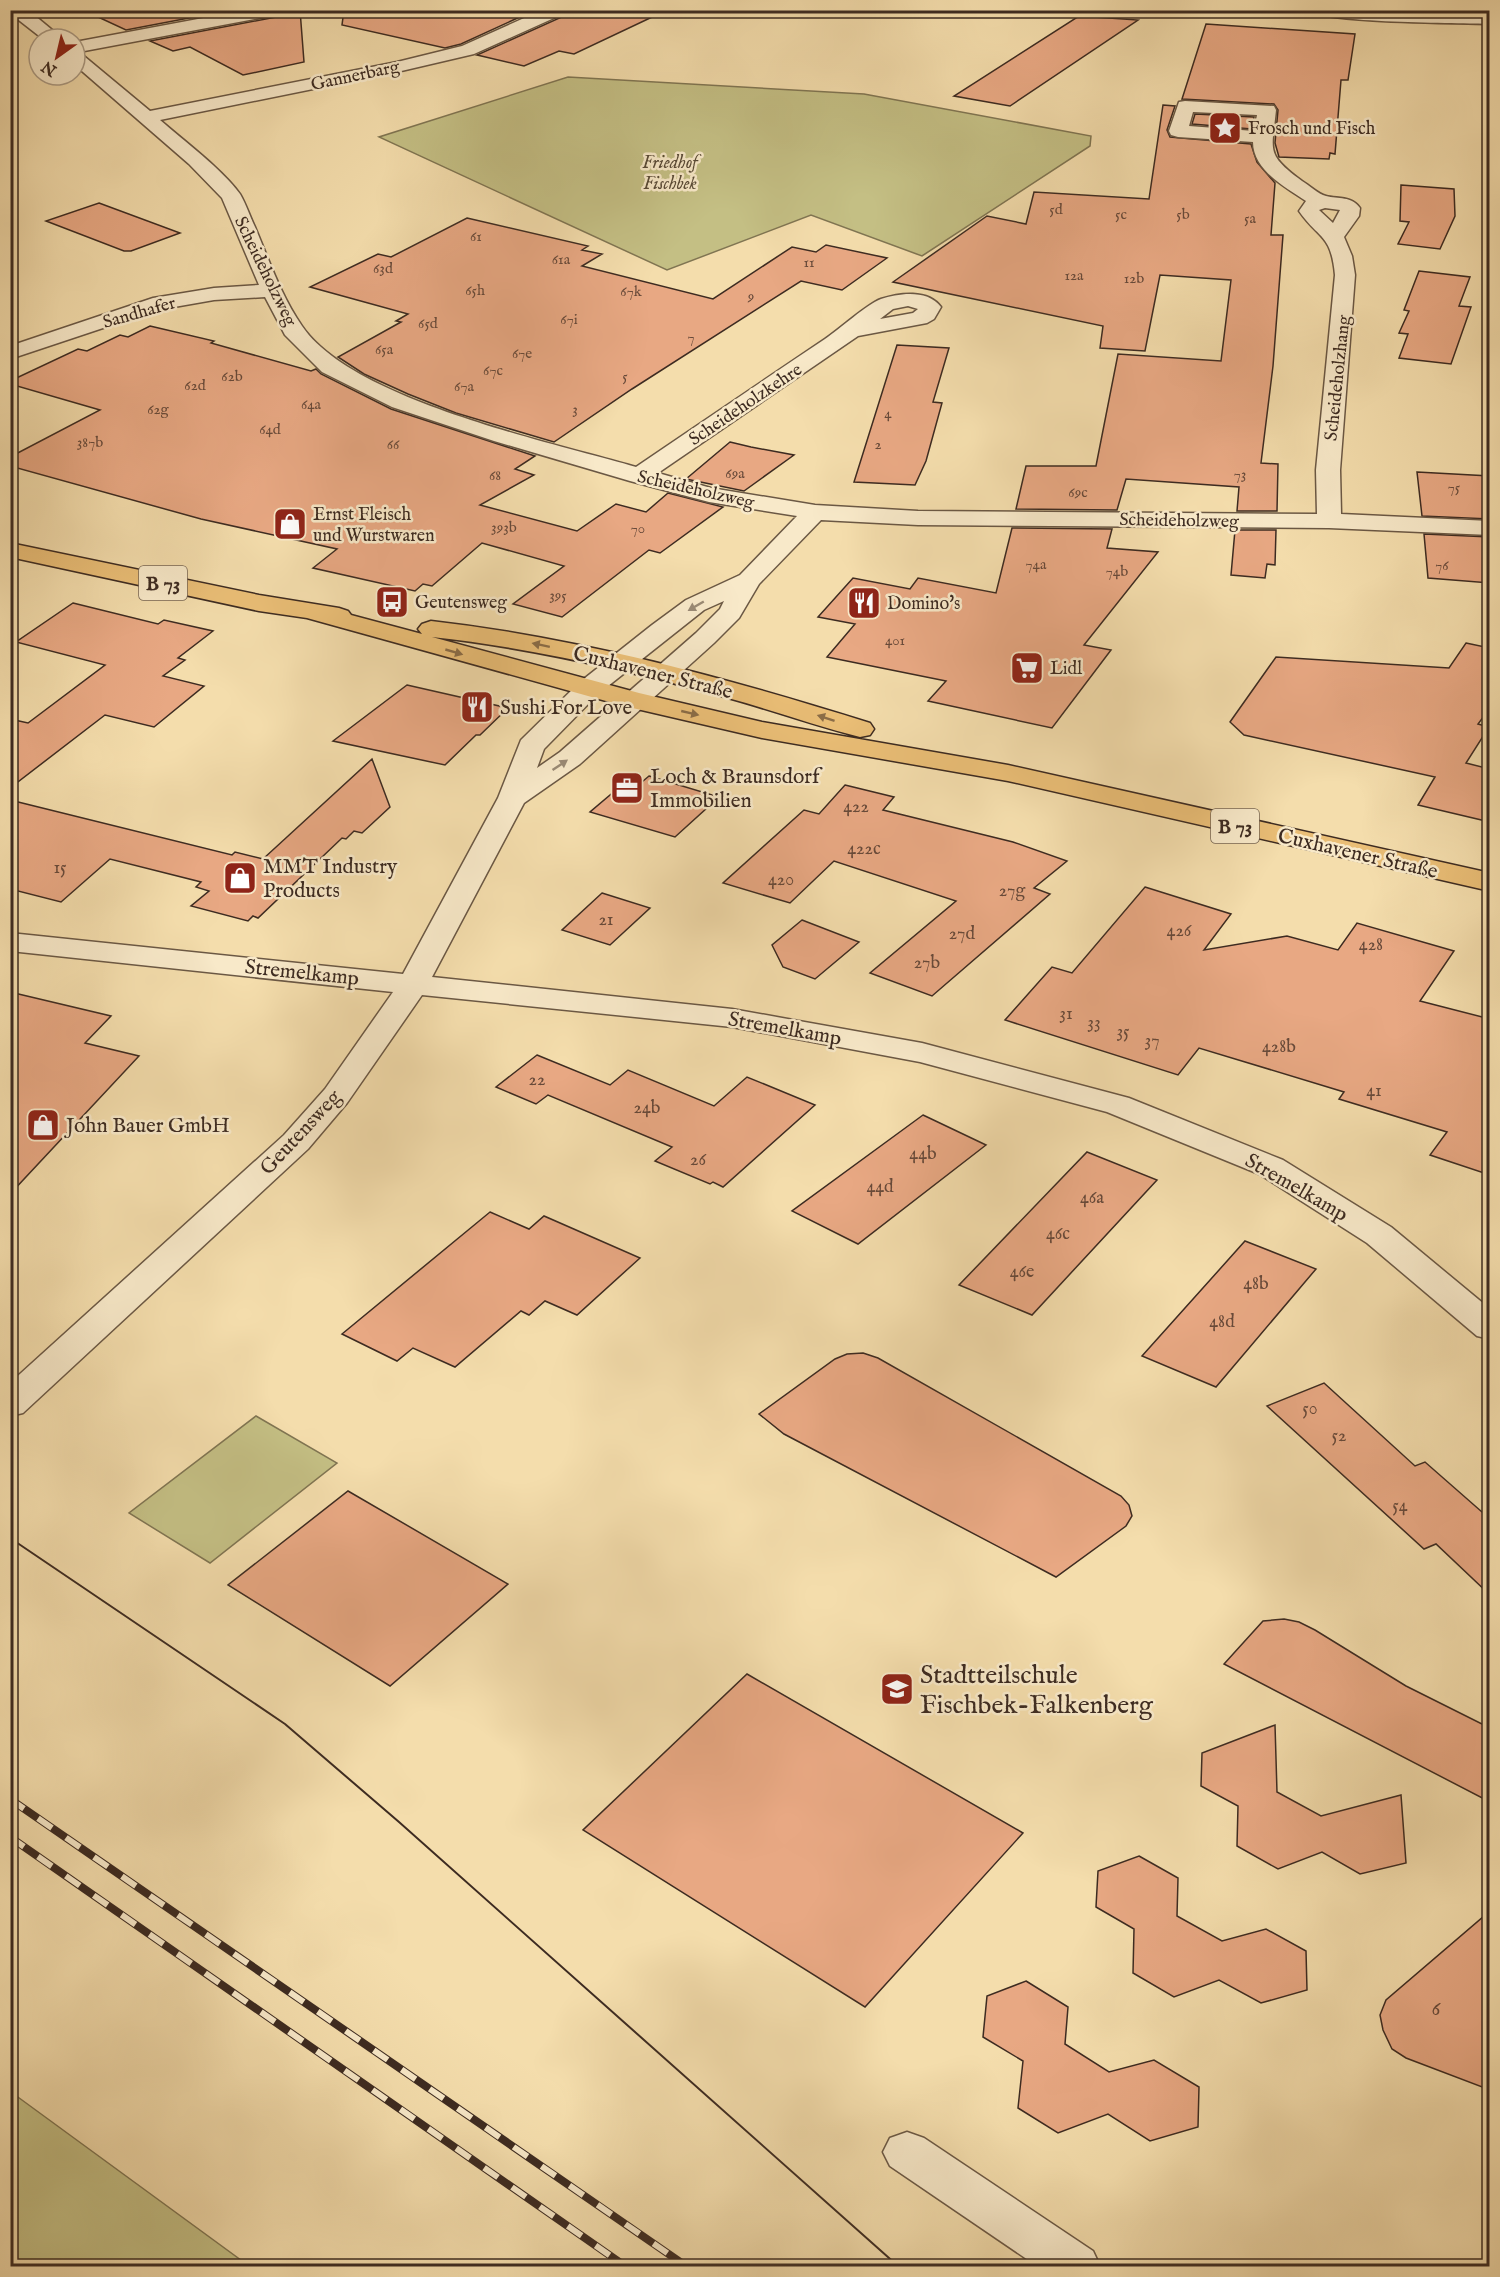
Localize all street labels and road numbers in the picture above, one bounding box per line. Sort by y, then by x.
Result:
street label: Gannerbarg [309,56,402,97]
street label: Scheideholzweg [228,213,301,331]
street label: Sandhafer [100,292,179,335]
street label: Scheideholzhang [1320,314,1357,442]
street label: Scheideholzkehre [685,359,807,452]
street label: Scheideholzweg [635,466,757,515]
street label: Scheideholzweg [1119,509,1239,534]
road number: B 73 [139,566,187,600]
street label: Cuxhavener Straße [570,641,735,706]
road number: B 73 [1211,809,1259,843]
street label: Cuxhavener Straße [1275,823,1441,886]
street label: Stremelkamp [243,954,360,993]
street label: Stremelkamp [726,1006,844,1053]
street label: Geutensweg [255,1084,348,1182]
street label: Stremelkamp [1240,1148,1353,1229]

